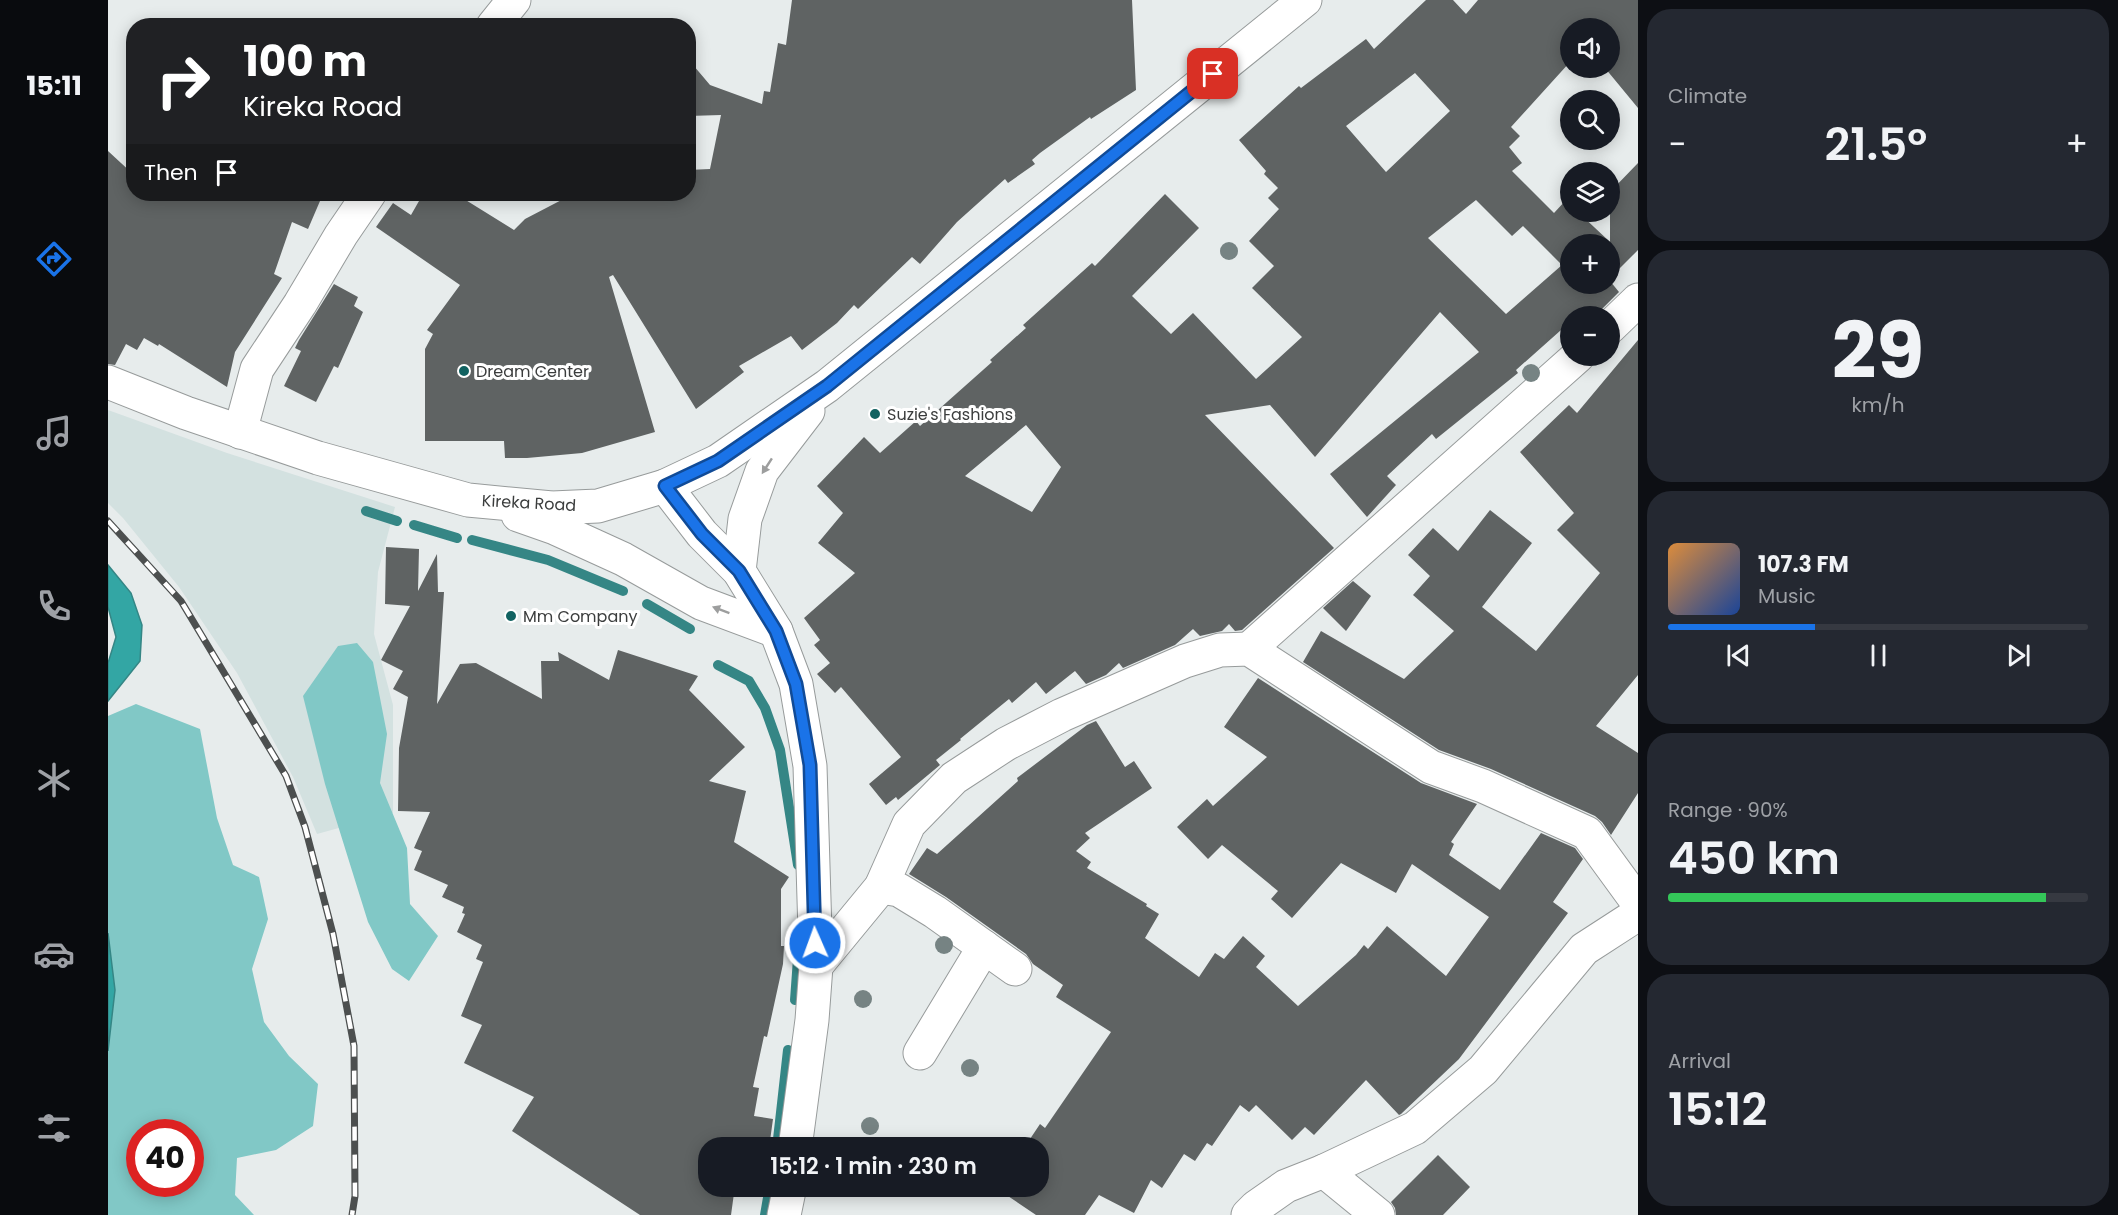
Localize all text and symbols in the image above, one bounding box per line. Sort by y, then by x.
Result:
map controls [1560,18,1620,366]
button: sound [1560,18,1620,78]
text: 100 m [243,32,367,91]
icon: right [144,42,222,120]
pin [1187,48,1238,99]
icon: arrive [1196,57,1229,90]
text: 15:11 [26,67,82,104]
text: Climate [1668,82,1747,110]
text: Kireka Road [243,88,402,125]
button: search [1560,90,1620,150]
text: 21.5° [1824,113,1927,176]
text: − [1668,121,1686,168]
text: + [2065,121,2088,168]
icon: arrive [210,156,243,189]
text: Then [144,157,198,188]
button: layers [1560,162,1620,222]
button: + [1560,234,1620,294]
icon: directions [33,238,75,280]
text: 29 [1832,296,1924,405]
button: − [1560,306,1620,366]
place label: Dream Center [476,360,589,383]
marker: Dream Center [457,364,471,378]
text: km/h [1851,391,1905,419]
place label: Suzie's Fashions [887,403,1013,426]
marker: Suzie's Fashions [868,407,882,421]
icon: music [33,412,75,454]
one-way arrow [761,458,772,474]
street label: Kireka Road [481,489,577,517]
text: 107.3 FM [1758,549,1849,580]
text: Music [1758,582,1816,610]
icon: phone [33,585,75,627]
place label: Mm Company [523,605,637,628]
one-way arrow [712,605,730,615]
marker: Mm Company [504,609,518,623]
icon: previous [1722,639,1755,672]
icon: pause [1862,639,1895,672]
icon: next [2002,639,2035,672]
icon: climate [33,759,75,801]
text: Range · 90% [1668,796,1788,824]
text: 450 km [1668,827,1840,890]
position arrow [783,911,847,975]
icon: car [33,933,75,975]
text: Arrival [1668,1047,1731,1075]
text: 15:12 [1668,1078,1767,1141]
icon: filters [33,1107,75,1149]
speed limit sign: 40 [126,1119,204,1197]
text: 15:12 · 1 min · 230 m [770,1151,977,1182]

